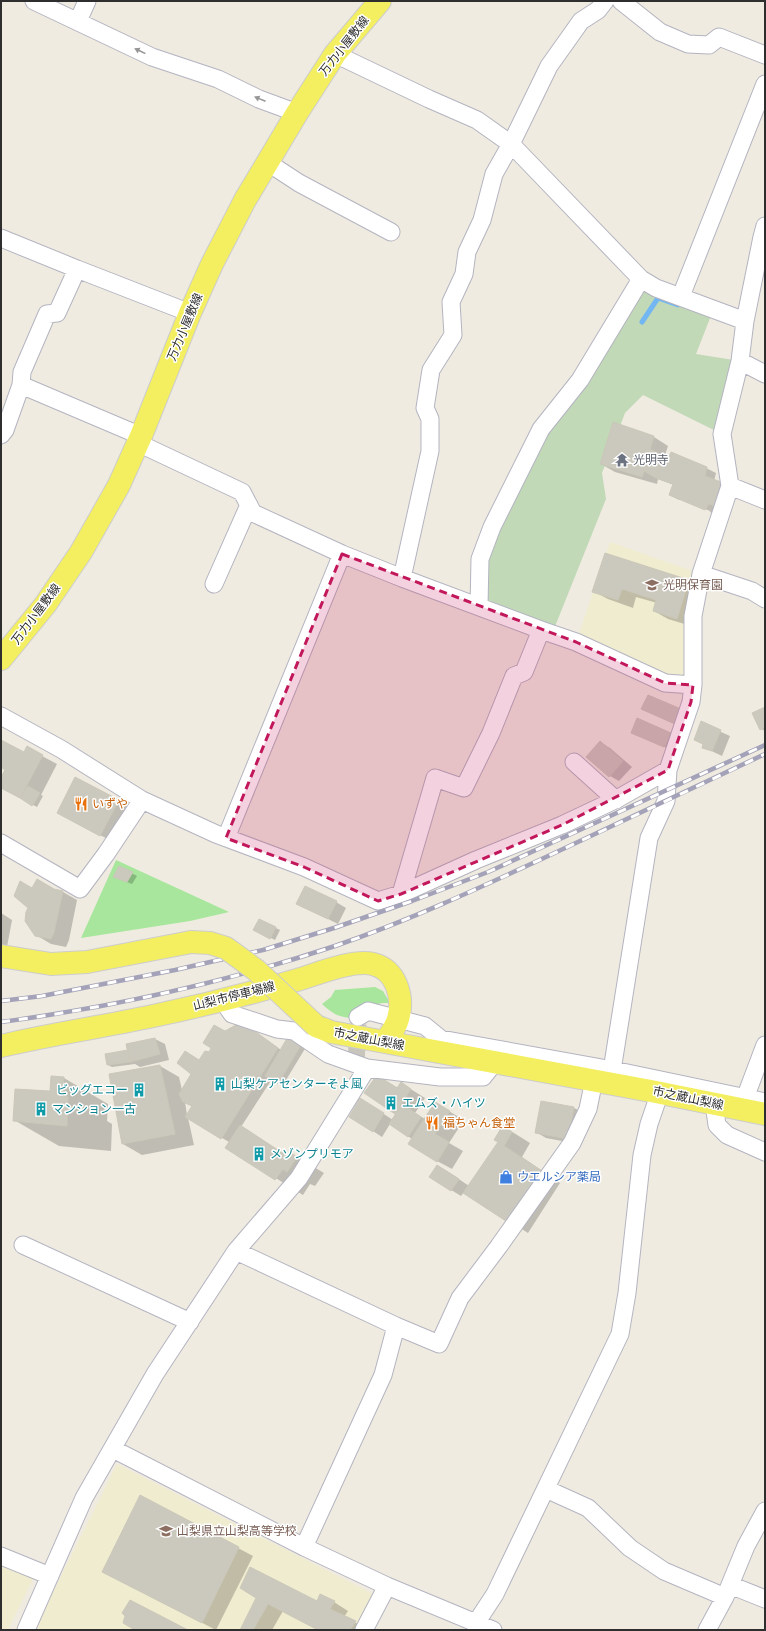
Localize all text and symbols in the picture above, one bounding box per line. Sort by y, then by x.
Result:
street label: 万力小屋敷線 [315,12,372,79]
one-way arrow [134,48,145,54]
one-way arrow [254,96,266,102]
street label: 万力小屋敷線 [163,290,206,363]
place label: 光明寺 [633,451,669,468]
temple icon: 光明寺 [614,452,630,468]
place label: 光明保育園 [663,576,723,593]
school or university icon: 光明保育園 [644,577,660,593]
street label: 万力小屋敷線 [7,580,64,648]
place label: いずや [92,795,128,812]
restaurant icon: いずや [73,796,89,812]
street label: 山梨市停車場線 [191,977,277,1014]
street label: 市之蔵山梨線 [332,1023,406,1054]
place label: 山梨ケアセンターそよ風 [231,1075,363,1092]
building icon: 山梨ケアセンターそよ風 [212,1076,228,1092]
place label: ビッグエコー [56,1081,128,1098]
building icon: ビッグエコー [131,1082,147,1098]
street label: 市之蔵山梨線 [651,1082,725,1113]
place label: エムズ・ハイツ [402,1094,486,1111]
building icon: エムズ・ハイツ [383,1095,399,1111]
place label: マンション一古 [52,1100,136,1117]
building icon: マンション一古 [33,1101,49,1117]
place label: 福ちゃん食堂 [443,1114,515,1131]
restaurant icon: 福ちゃん食堂 [424,1115,440,1131]
place label: メゾンプリモア [270,1145,354,1162]
building icon: メゾンプリモア [251,1146,267,1162]
place label: ウエルシア薬局 [517,1168,601,1185]
shop icon: ウエルシア薬局 [498,1169,514,1185]
place label: 山梨県立山梨高等学校 [177,1522,297,1539]
school or university icon: 山梨県立山梨高等学校 [158,1523,174,1539]

